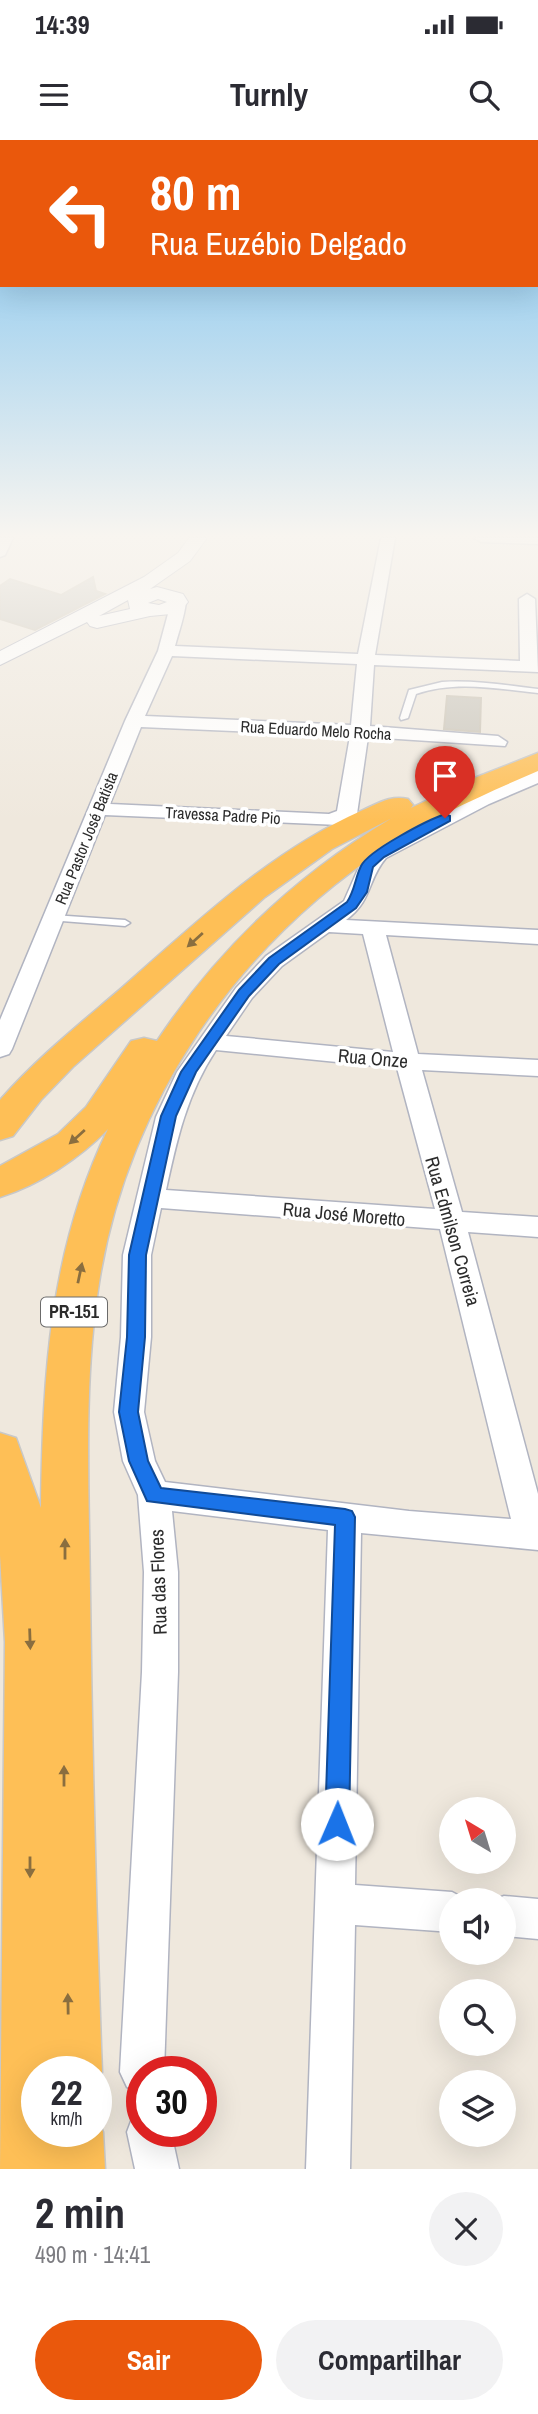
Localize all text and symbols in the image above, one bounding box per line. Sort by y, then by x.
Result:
text: 14:39 [35,7,90,42]
text: Turnly [230,73,308,116]
icon: menu [35,76,73,114]
icon: search [465,76,503,114]
text: 80 m [150,159,242,225]
icon: left [35,168,126,259]
text: Rua Euzébio Delgado [150,222,407,265]
street label: Rua Eduardo Melo Rocha [240,715,393,745]
pin [415,746,475,818]
icon: arrive [426,757,464,795]
street label: Rua Pastor José Batista [49,768,123,908]
street label: Travessa Padre Pio [165,801,281,829]
one-way arrow [187,931,204,947]
street label: Rua Onze [337,1042,409,1074]
one-way arrow [68,1129,86,1145]
street label: Rua Edmilson Correia [419,1153,487,1309]
street label: Rua José Moretto [282,1196,406,1232]
one-way arrow [74,1262,85,1284]
road number: PR-151 [41,1297,107,1326]
street label: Rua das Flores [143,1529,173,1635]
one-way arrow [59,1538,71,1560]
one-way arrow [25,1628,36,1650]
one-way arrow [58,1765,70,1787]
position arrow [300,1787,374,1861]
north arrow [439,1797,516,1874]
map controls [439,1797,516,2147]
one-way arrow [24,1856,36,1878]
button: sound [439,1888,516,1965]
button: search [439,1979,516,2056]
one-way arrow [63,1993,74,2015]
speed limit sign: 30 [126,2056,217,2147]
text: 22 [51,2069,82,2116]
button: layers [439,2070,516,2147]
text: km/h [51,2106,83,2131]
text: 2 min [35,2185,125,2241]
button: close [429,2192,503,2266]
text: 490 m · 14:41 [35,2239,150,2270]
button: Sair [35,2320,262,2400]
button: Compartilhar [276,2320,503,2400]

